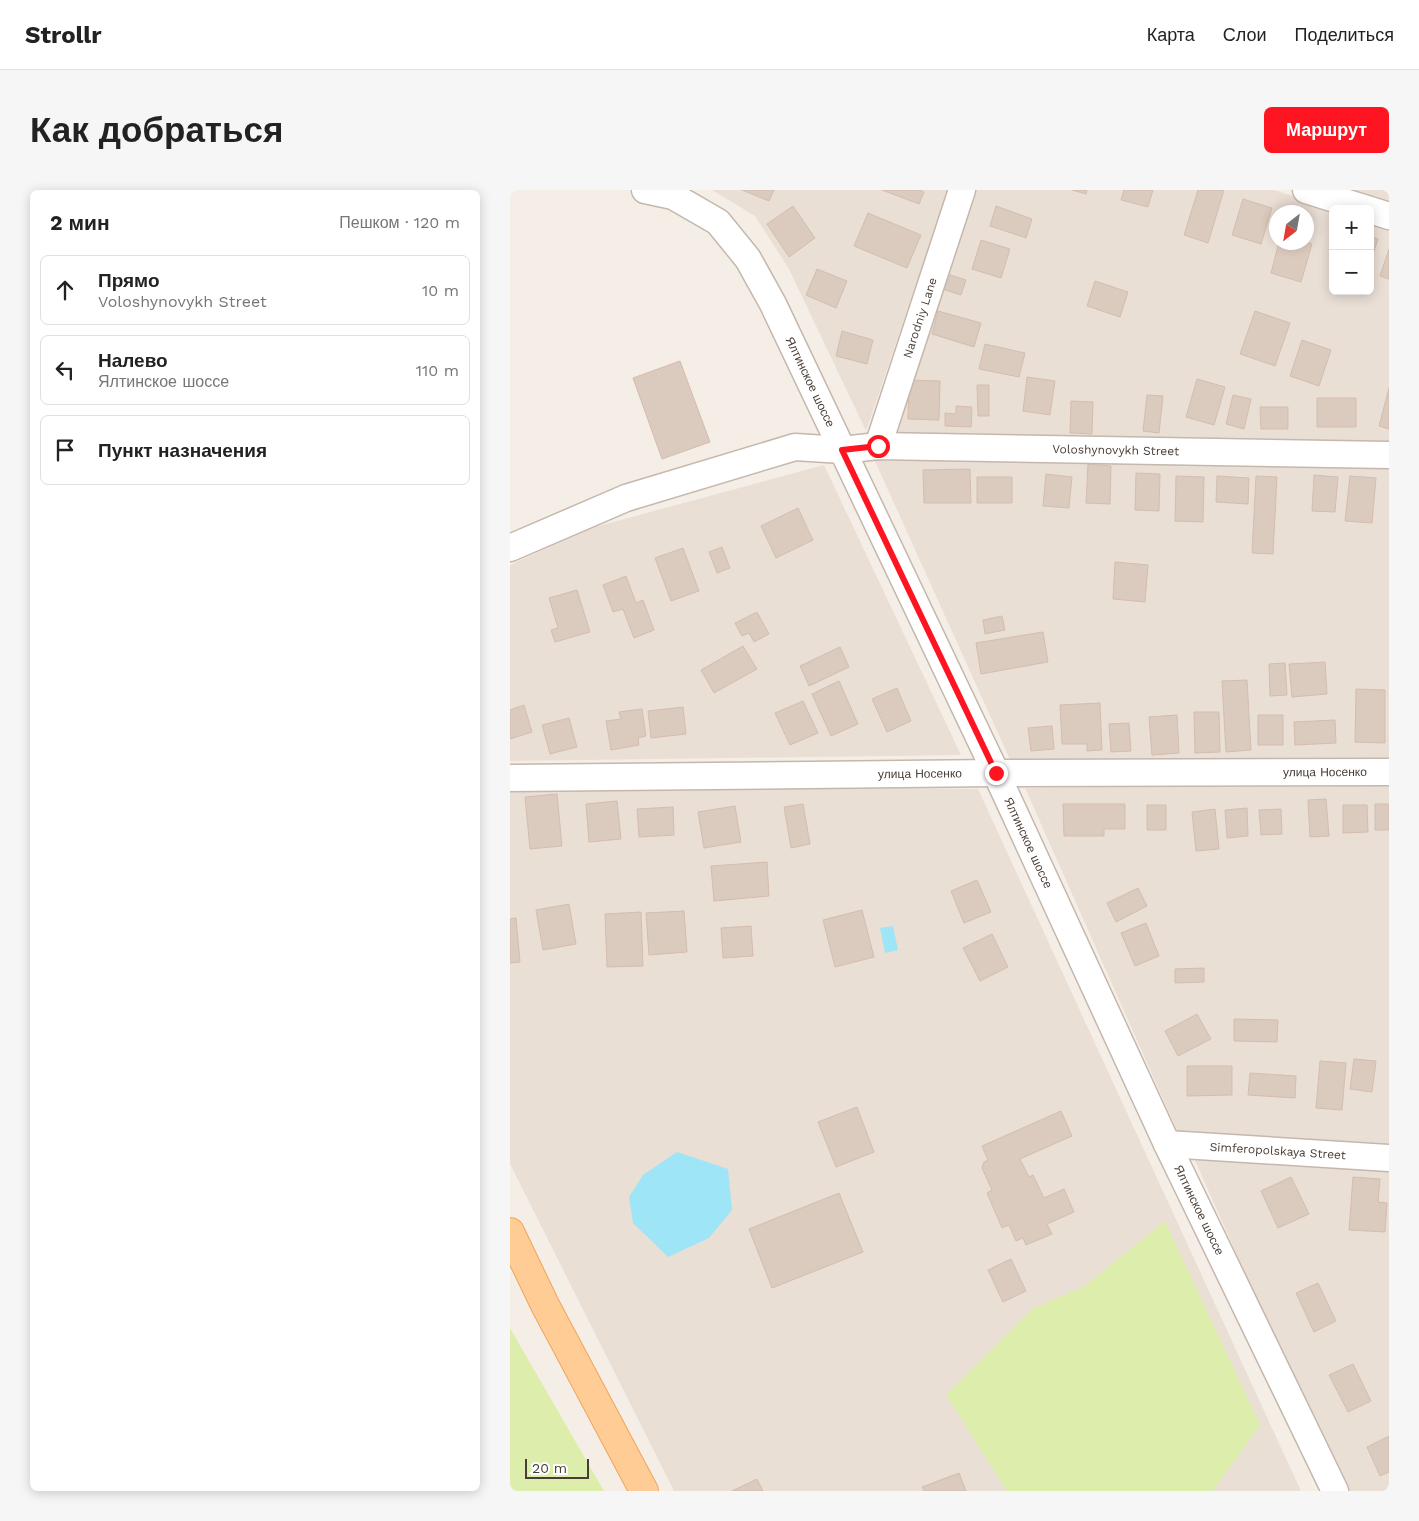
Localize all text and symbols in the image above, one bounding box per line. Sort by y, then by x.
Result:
text: Strollr [25,21,102,49]
text: Карта [1147,24,1195,45]
text: Слои [1223,24,1267,45]
text: Поделиться [1295,24,1394,45]
button: Маршрут [1264,107,1389,153]
text: Как добраться [30,109,283,151]
north arrow [1269,205,1314,250]
map controls [1329,205,1374,295]
button: + [1329,205,1374,250]
text: 2 мин [50,210,110,235]
text: Пешком · 120 m [339,213,460,232]
button: − [1329,250,1374,295]
text: Прямо [98,269,160,292]
icon: ahead [51,276,79,304]
street label: Narodniy Lane [900,276,940,360]
text: 10 m [422,281,459,300]
text: Voloshynovykh Street [98,292,267,311]
street label: Ялтинское шоссе [783,334,838,430]
text: Налево [98,349,168,372]
icon: left [51,356,79,384]
text: 110 m [416,361,459,380]
text: Ялтинское шоссе [98,372,229,391]
route start [867,435,890,458]
icon: arrive [51,436,79,464]
text: Пункт назначения [98,439,267,462]
street label: Voloshynovykh Street [1052,442,1179,458]
route end [985,762,1008,785]
street label: улица Носенко [1283,765,1367,779]
street label: улица Носенко [878,766,962,781]
street label: Ялтинское шоссе [1001,795,1055,891]
street label: Simferopolskaya Street [1209,1140,1346,1162]
street label: Ялтинское шоссе [1171,1163,1227,1258]
scale bar [525,1456,589,1479]
text: 20 m [532,1460,567,1476]

